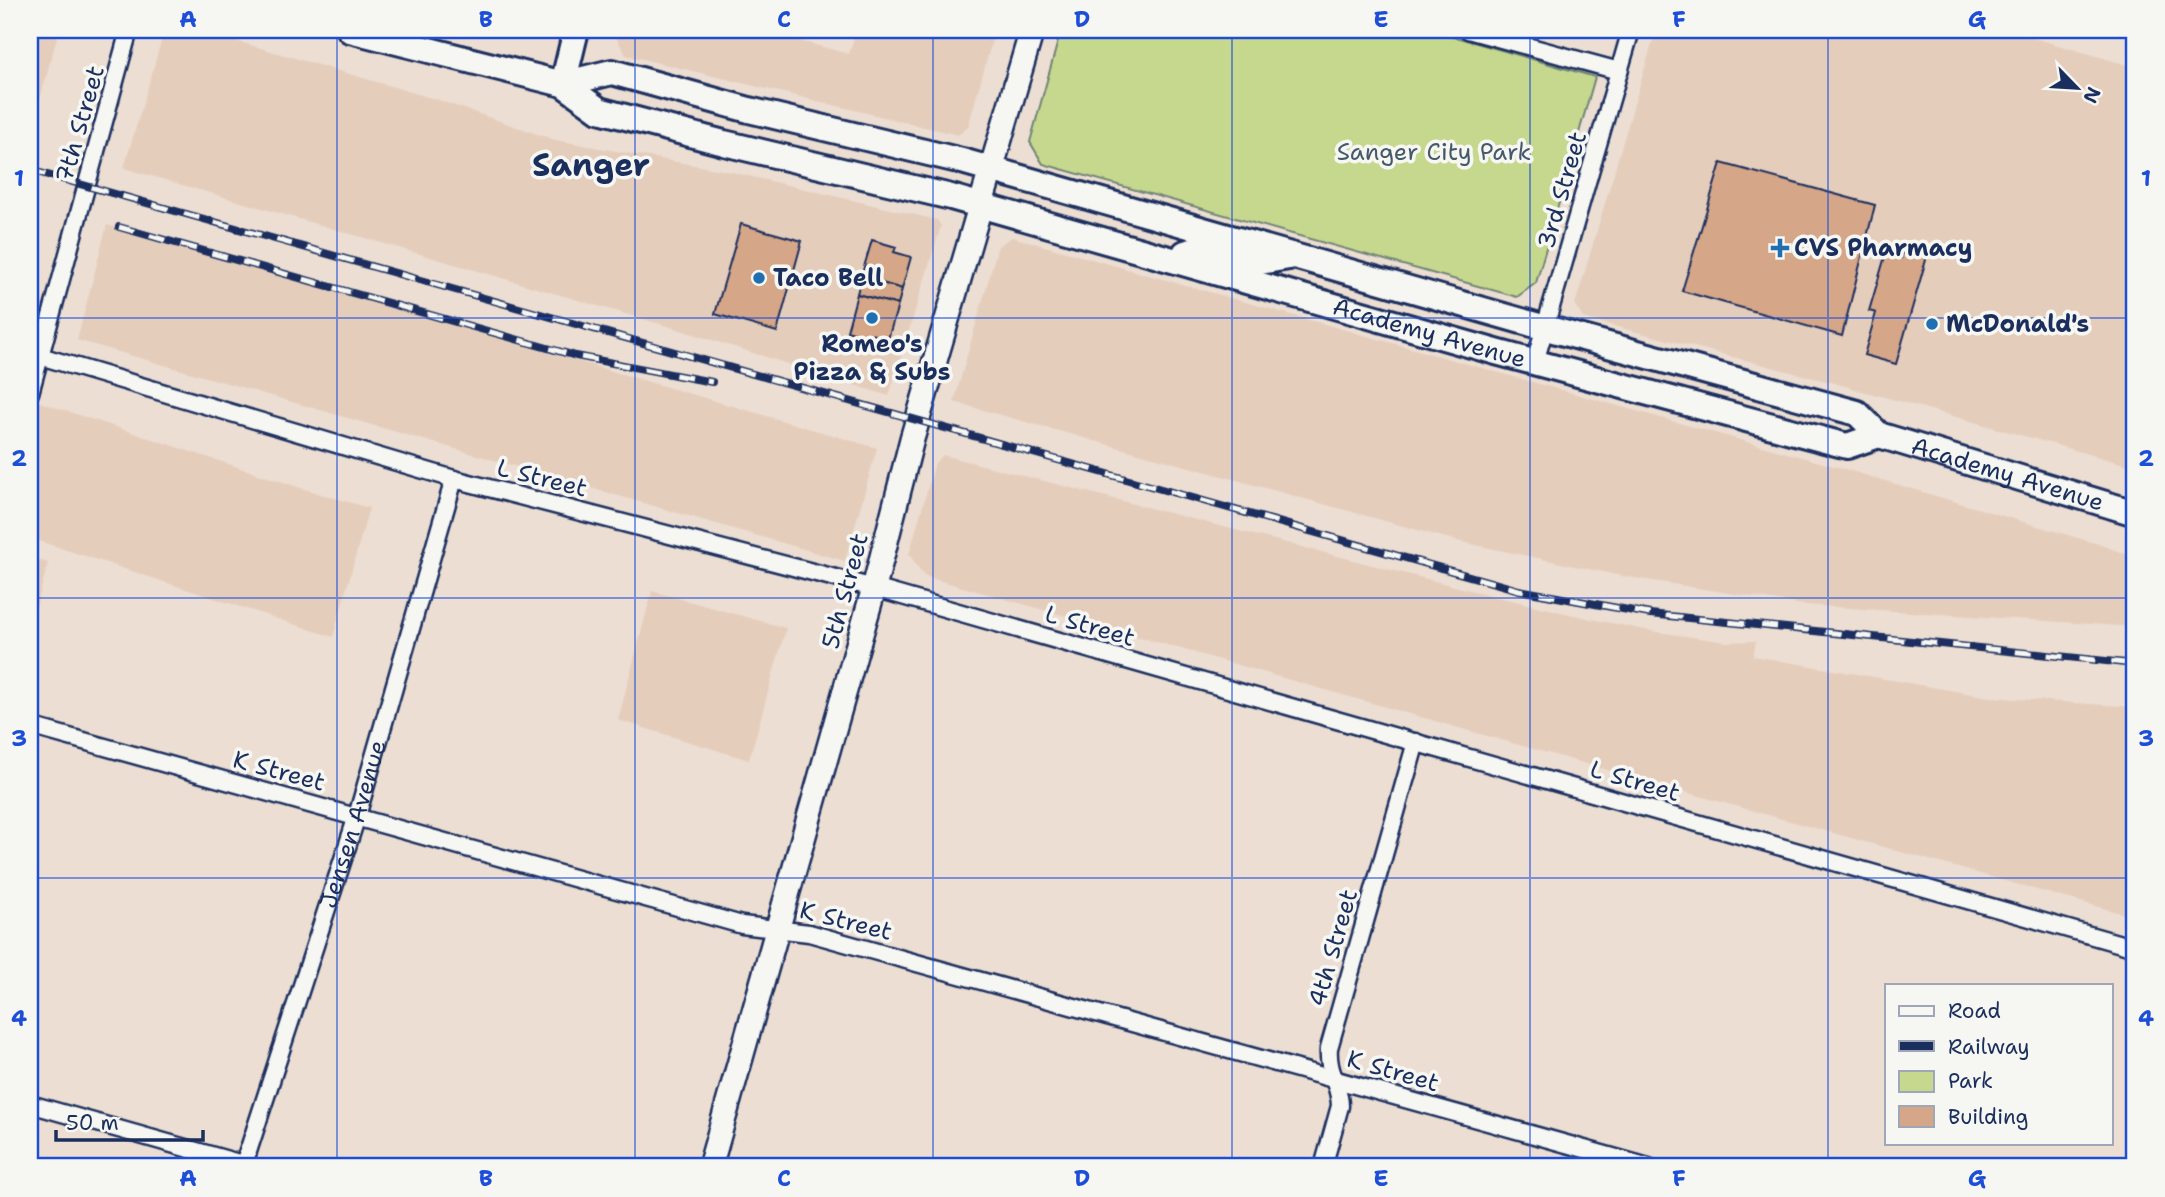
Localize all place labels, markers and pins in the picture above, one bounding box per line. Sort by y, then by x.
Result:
place label: CVS Pharmacy [1794,232,1972,264]
marker: CVS Pharmacy [1772,240,1788,256]
place label: Taco Bell [773,262,883,294]
marker: Taco Bell [751,270,767,286]
place label: McDonald's [1946,308,2089,340]
marker: Romeo's Pizza & Subs [864,310,880,326]
marker: McDonald's [1924,316,1940,332]
place label: Romeo's Pizza & Subs [794,328,950,388]

